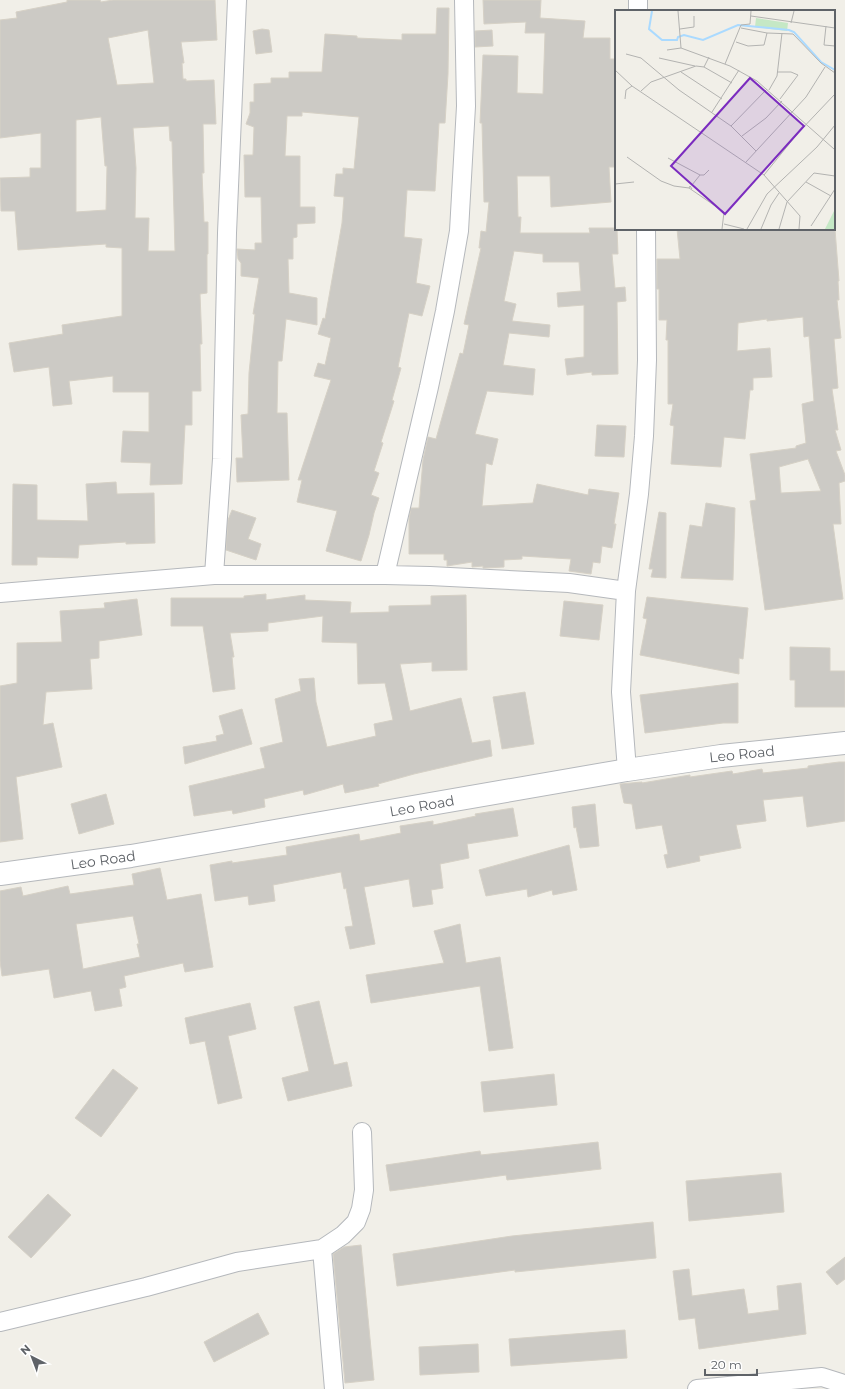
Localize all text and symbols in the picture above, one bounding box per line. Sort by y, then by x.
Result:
inset map [615,10,835,230]
street label: Leo Road [708,742,776,766]
street label: Leo Road [388,791,456,821]
street label: Leo Road [69,847,137,873]
north arrow [12,1337,52,1377]
text: N [17,1341,33,1358]
scale bar [705,1351,757,1377]
text: 20 m [711,1357,742,1372]

